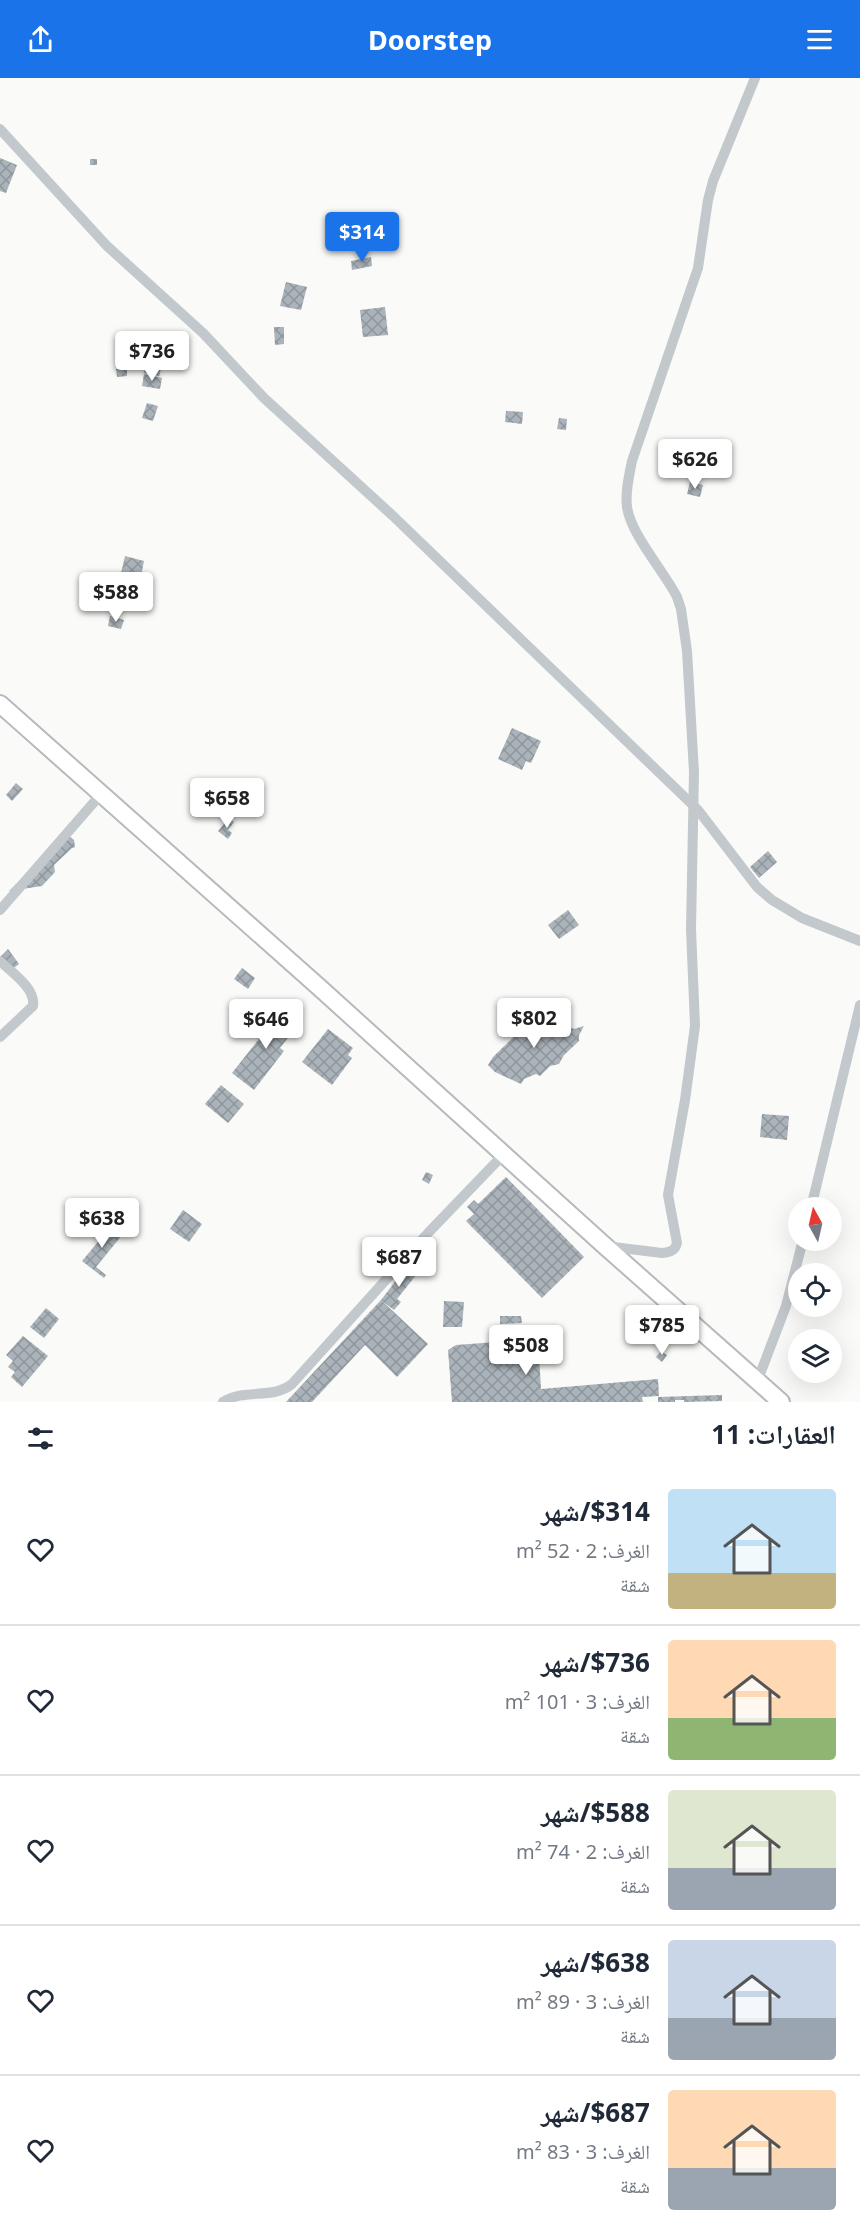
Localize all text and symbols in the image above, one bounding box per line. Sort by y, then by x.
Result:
text: Doorstep [368,21,492,58]
icon: share [24,23,57,56]
icon: menu [803,23,836,56]
pin: $314 [326,212,398,263]
text: $314 [339,218,385,245]
pin: $736 [116,331,188,382]
text: $736 [129,337,175,364]
pin: $626 [659,439,731,490]
text: $626 [672,445,718,472]
pin: $588 [80,572,152,623]
text: $588 [93,578,139,605]
pin: $658 [191,778,263,829]
text: $658 [204,784,250,811]
pin: $802 [498,998,570,1049]
pin: $646 [230,999,302,1050]
text: $802 [511,1004,557,1031]
text: $646 [243,1005,289,1032]
north arrow [788,1197,842,1251]
map controls [788,1197,842,1383]
pin: $638 [66,1198,138,1249]
text: $638 [79,1204,125,1231]
pin: $687 [363,1237,435,1288]
text: $687 [376,1243,422,1270]
button: locate [788,1263,842,1317]
pin: $785 [626,1305,698,1356]
text: $785 [639,1311,685,1338]
pin: $508 [490,1325,562,1376]
button: layers [788,1329,842,1383]
text: $508 [503,1331,549,1358]
text: العقارات: 11 [711,1416,836,1452]
icon: filters [24,1422,57,1455]
text: $314/شهر [541,1493,650,1529]
icon: home [716,1513,788,1585]
icon: heart [24,1533,57,1566]
text: الغرف: 2 · 52 m² [516,1537,650,1564]
text: شقة [620,1571,650,1598]
text: $736/شهر [541,1644,650,1680]
icon: home [716,1664,788,1736]
icon: heart [24,1684,57,1717]
text: الغرف: 3 · 101 m² [505,1688,650,1715]
text: شقة [620,1722,650,1749]
text: $588/شهر [541,1794,650,1830]
icon: home [716,1814,788,1886]
icon: heart [24,1834,57,1867]
text: الغرف: 2 · 74 m² [516,1838,650,1865]
text: شقة [620,1872,650,1899]
text: $638/شهر [541,1944,650,1980]
icon: home [716,1964,788,2036]
icon: heart [24,1984,57,2017]
text: الغرف: 3 · 89 m² [516,1988,650,2015]
text: شقة [620,2022,650,2049]
text: $687/شهر [541,2094,650,2130]
icon: home [716,2114,788,2186]
icon: heart [24,2134,57,2167]
text: الغرف: 3 · 83 m² [516,2138,650,2165]
text: شقة [620,2172,650,2199]

